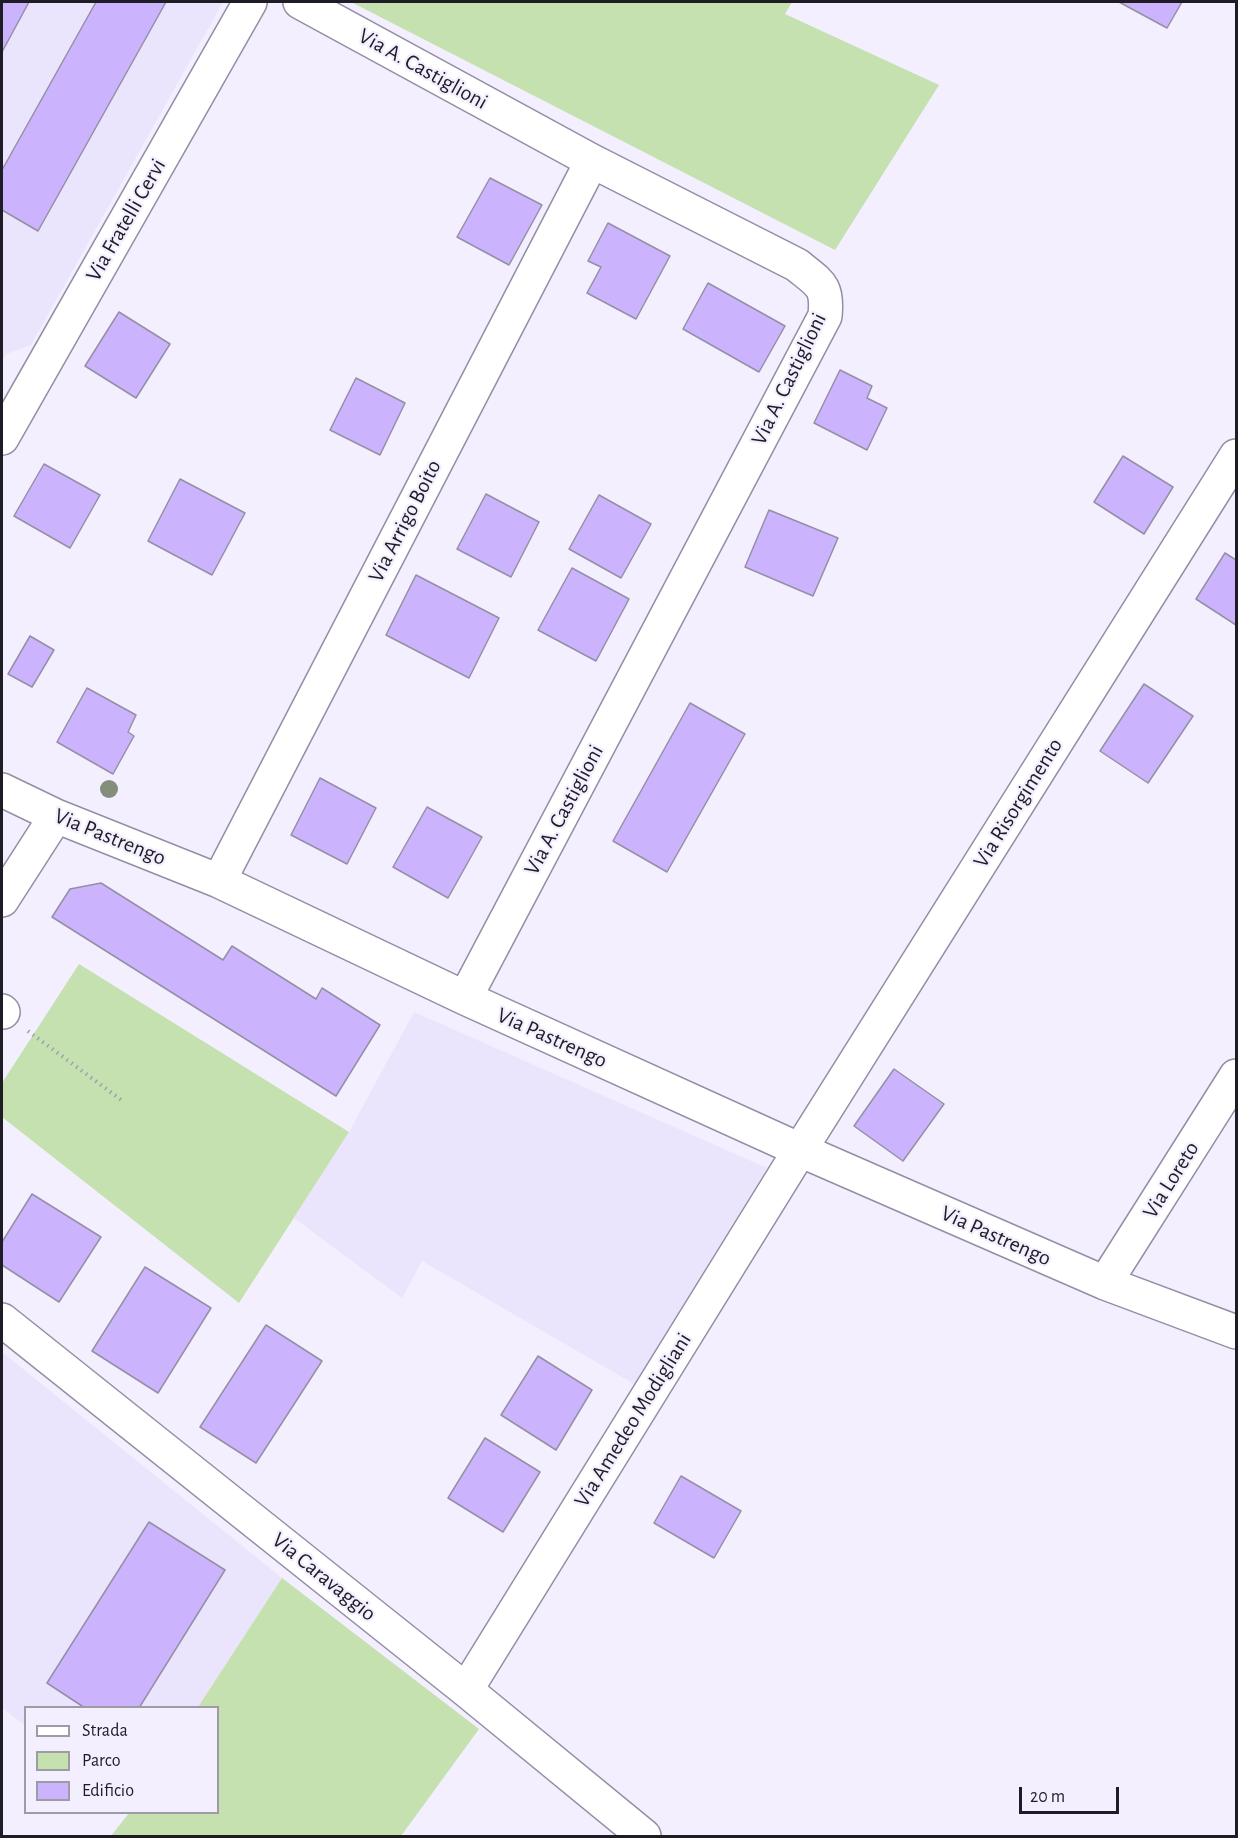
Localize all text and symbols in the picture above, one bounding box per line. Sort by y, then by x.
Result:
street label: Via A. Castiglioni [354,23,492,115]
street label: Via Fratelli Cervi [80,154,172,286]
street label: Via A. Castiglioni [746,309,832,449]
street label: Via Arrigo Boito [363,455,447,587]
street label: Via Risorgimento [968,733,1068,873]
street label: Via A. Castiglioni [519,740,609,880]
street label: Via Pastrengo [50,803,170,871]
street label: Via Pastrengo [493,1002,611,1074]
street label: Via Loreto [1137,1137,1205,1223]
street label: Via Pastrengo [937,1200,1055,1272]
street label: Via Amedeo Modigliani [569,1328,697,1512]
street label: Via Caravaggio [267,1527,381,1627]
legend [24,1706,219,1814]
text: Strada [82,1722,128,1740]
text: Parco [82,1752,121,1770]
scale bar [1022,1775,1122,1813]
text: Edificio [82,1782,134,1800]
text: 20 m [1030,1788,1065,1806]

